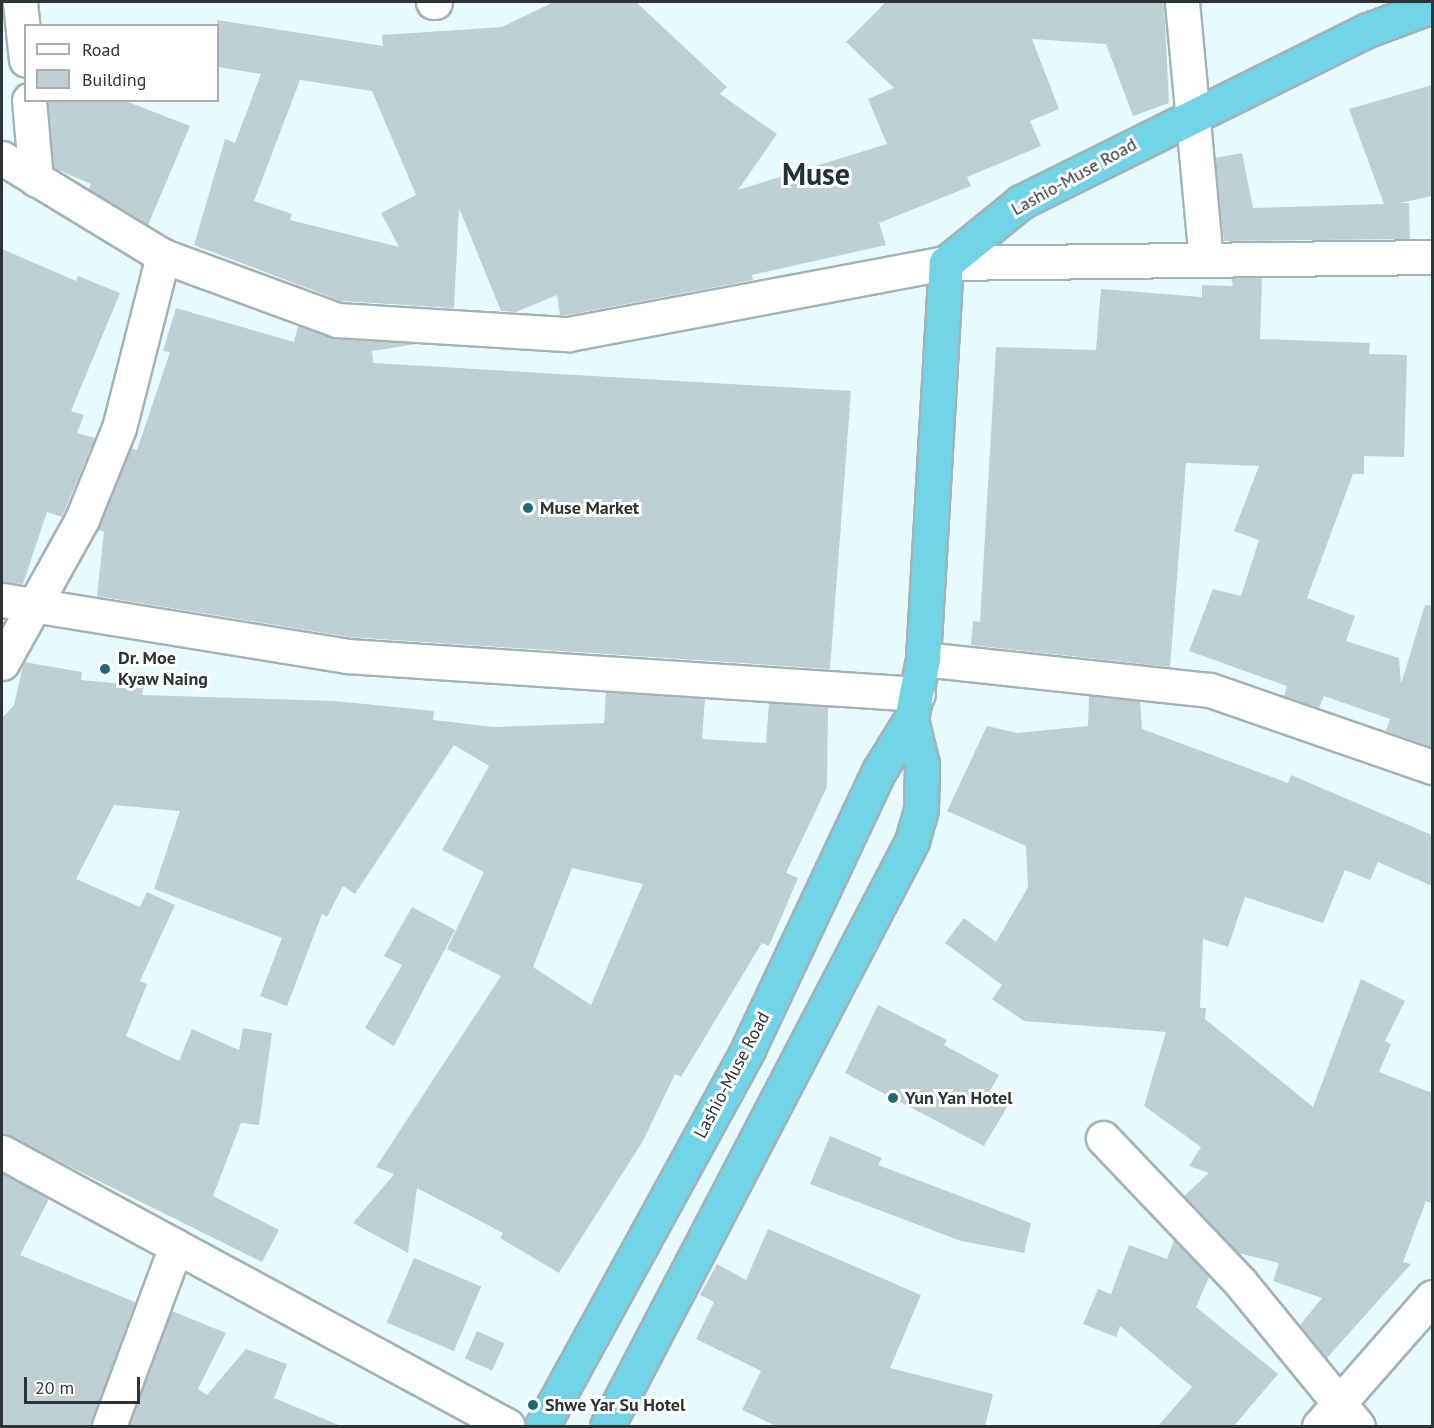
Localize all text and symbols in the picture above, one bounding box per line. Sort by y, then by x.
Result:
legend [24,24,219,102]
text: Road [82,38,120,61]
text: Building [82,68,146,91]
street label: Lashio-Muse Road [1008,134,1140,220]
district label: Muse [782,156,850,192]
place label: Muse Market [540,497,639,519]
marker: Muse Market [521,501,535,515]
place label: Dr. Moe Kyaw Naing [118,648,208,690]
marker: Dr. Moe Kyaw Naing [96,660,114,678]
street label: Lashio-Muse Road [690,1008,774,1142]
place label: Yun Yan Hotel [905,1087,1013,1109]
marker: Yun Yan Hotel [886,1091,900,1105]
scale bar [27,1365,142,1403]
text: 20 m [35,1376,74,1399]
place label: Shwe Yar Su Hotel [545,1394,686,1416]
marker: Shwe Yar Su Hotel [526,1398,540,1412]

